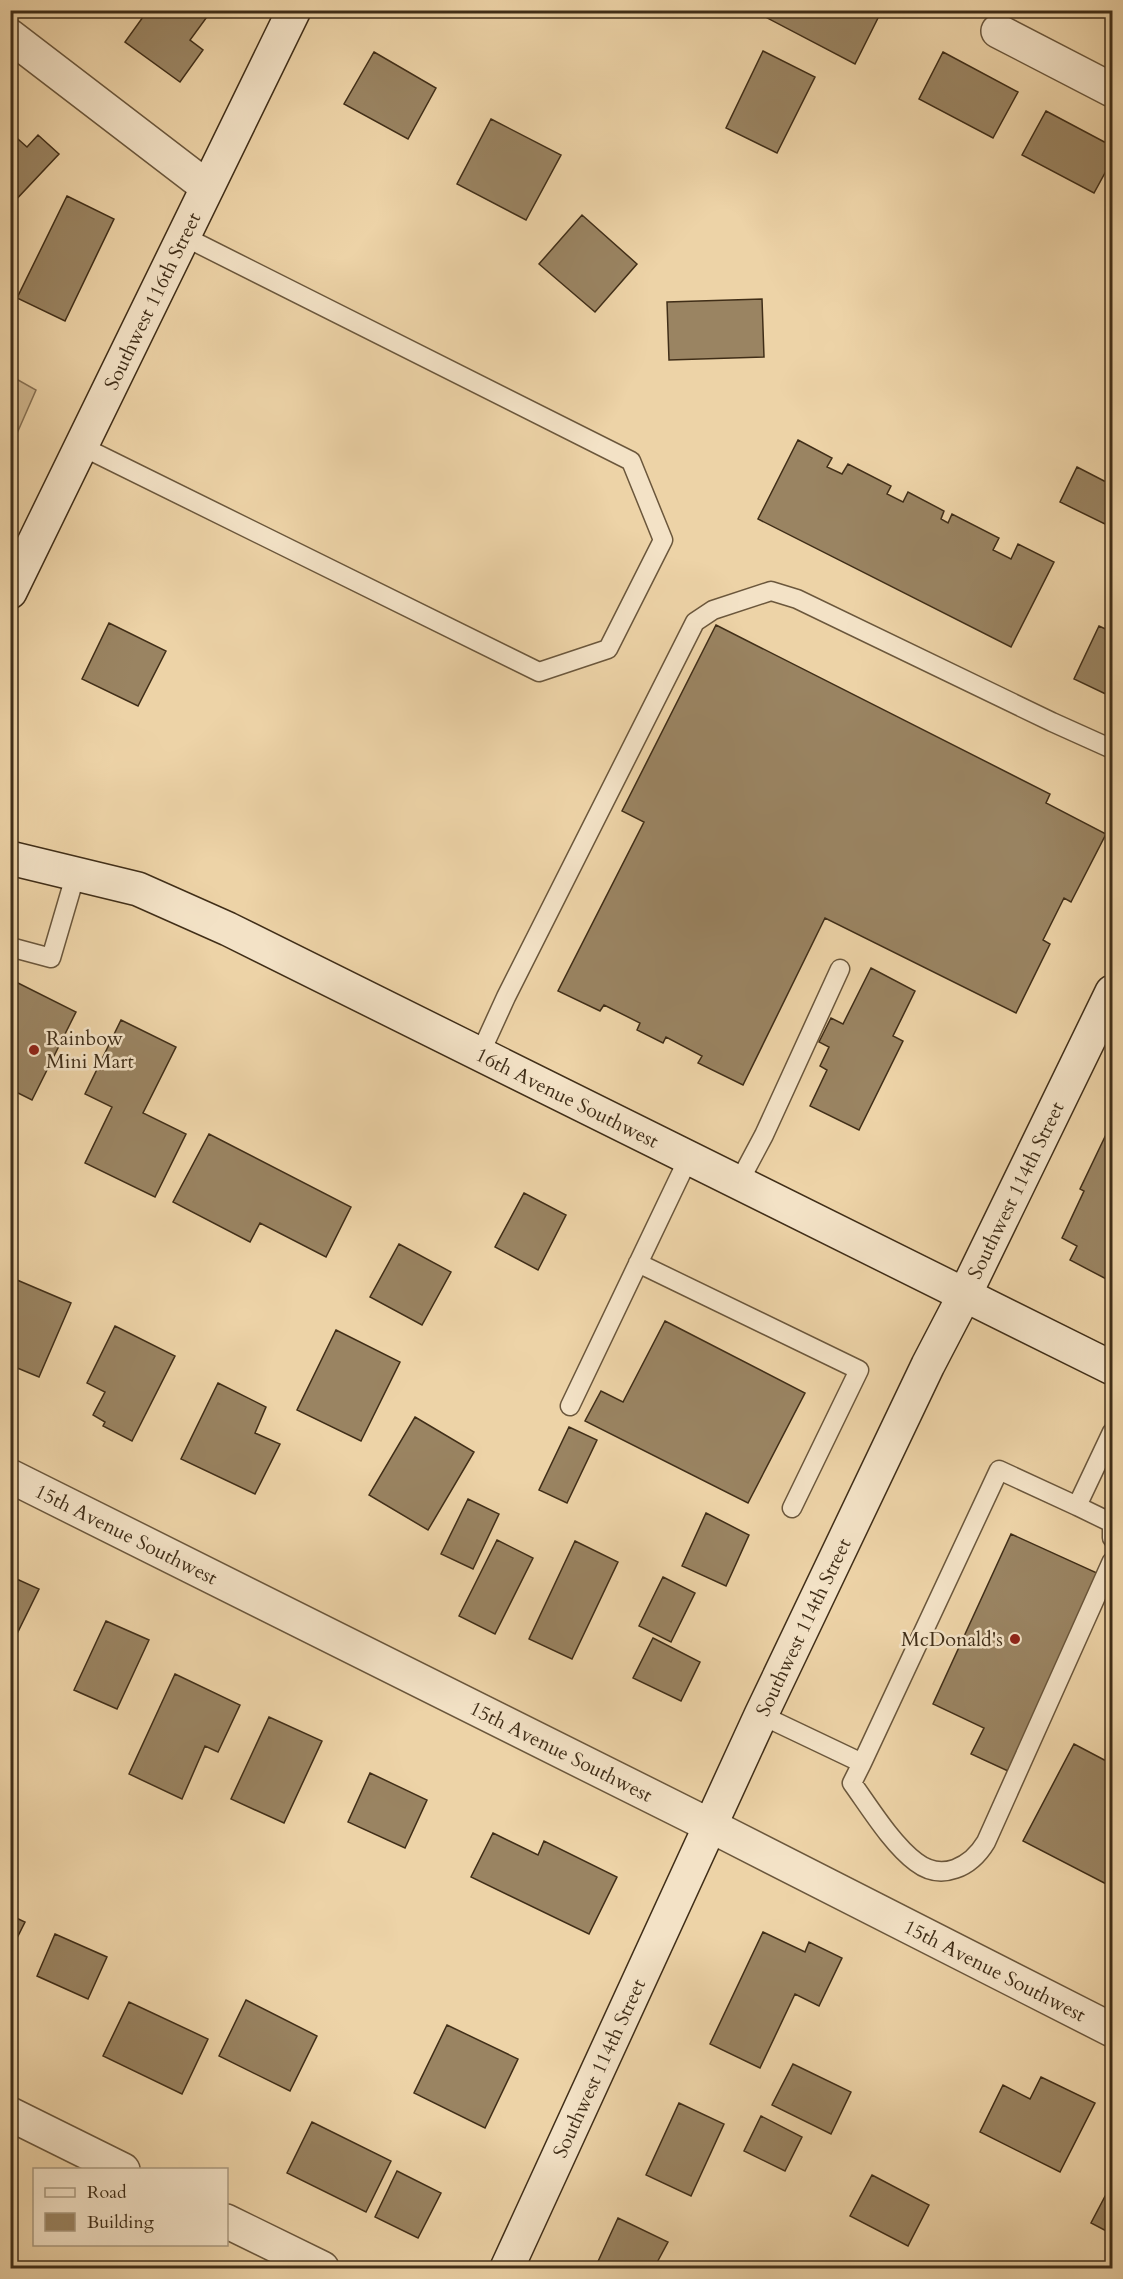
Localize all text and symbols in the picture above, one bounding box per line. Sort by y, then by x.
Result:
street label: Southwest 116th Street [97,207,207,394]
place label: Rainbow Mini Mart [46,1025,135,1075]
street label: 16th Avenue Southwest [471,1041,664,1155]
marker: Rainbow Mini Mart [27,1043,41,1057]
street label: Southwest 114th Street [961,1096,1071,1283]
street label: 15th Avenue Southwest [30,1477,223,1591]
street label: Southwest 114th Street [749,1533,857,1721]
place label: McDonald's [901,1626,1003,1653]
marker: McDonald's [1008,1632,1022,1646]
street label: 15th Avenue Southwest [465,1694,658,1808]
street label: 15th Avenue Southwest [899,1913,1091,2028]
street label: Southwest 114th Street [546,1974,652,2162]
legend [33,2168,228,2246]
text: Road [87,2180,127,2205]
text: Building [87,2210,155,2235]

